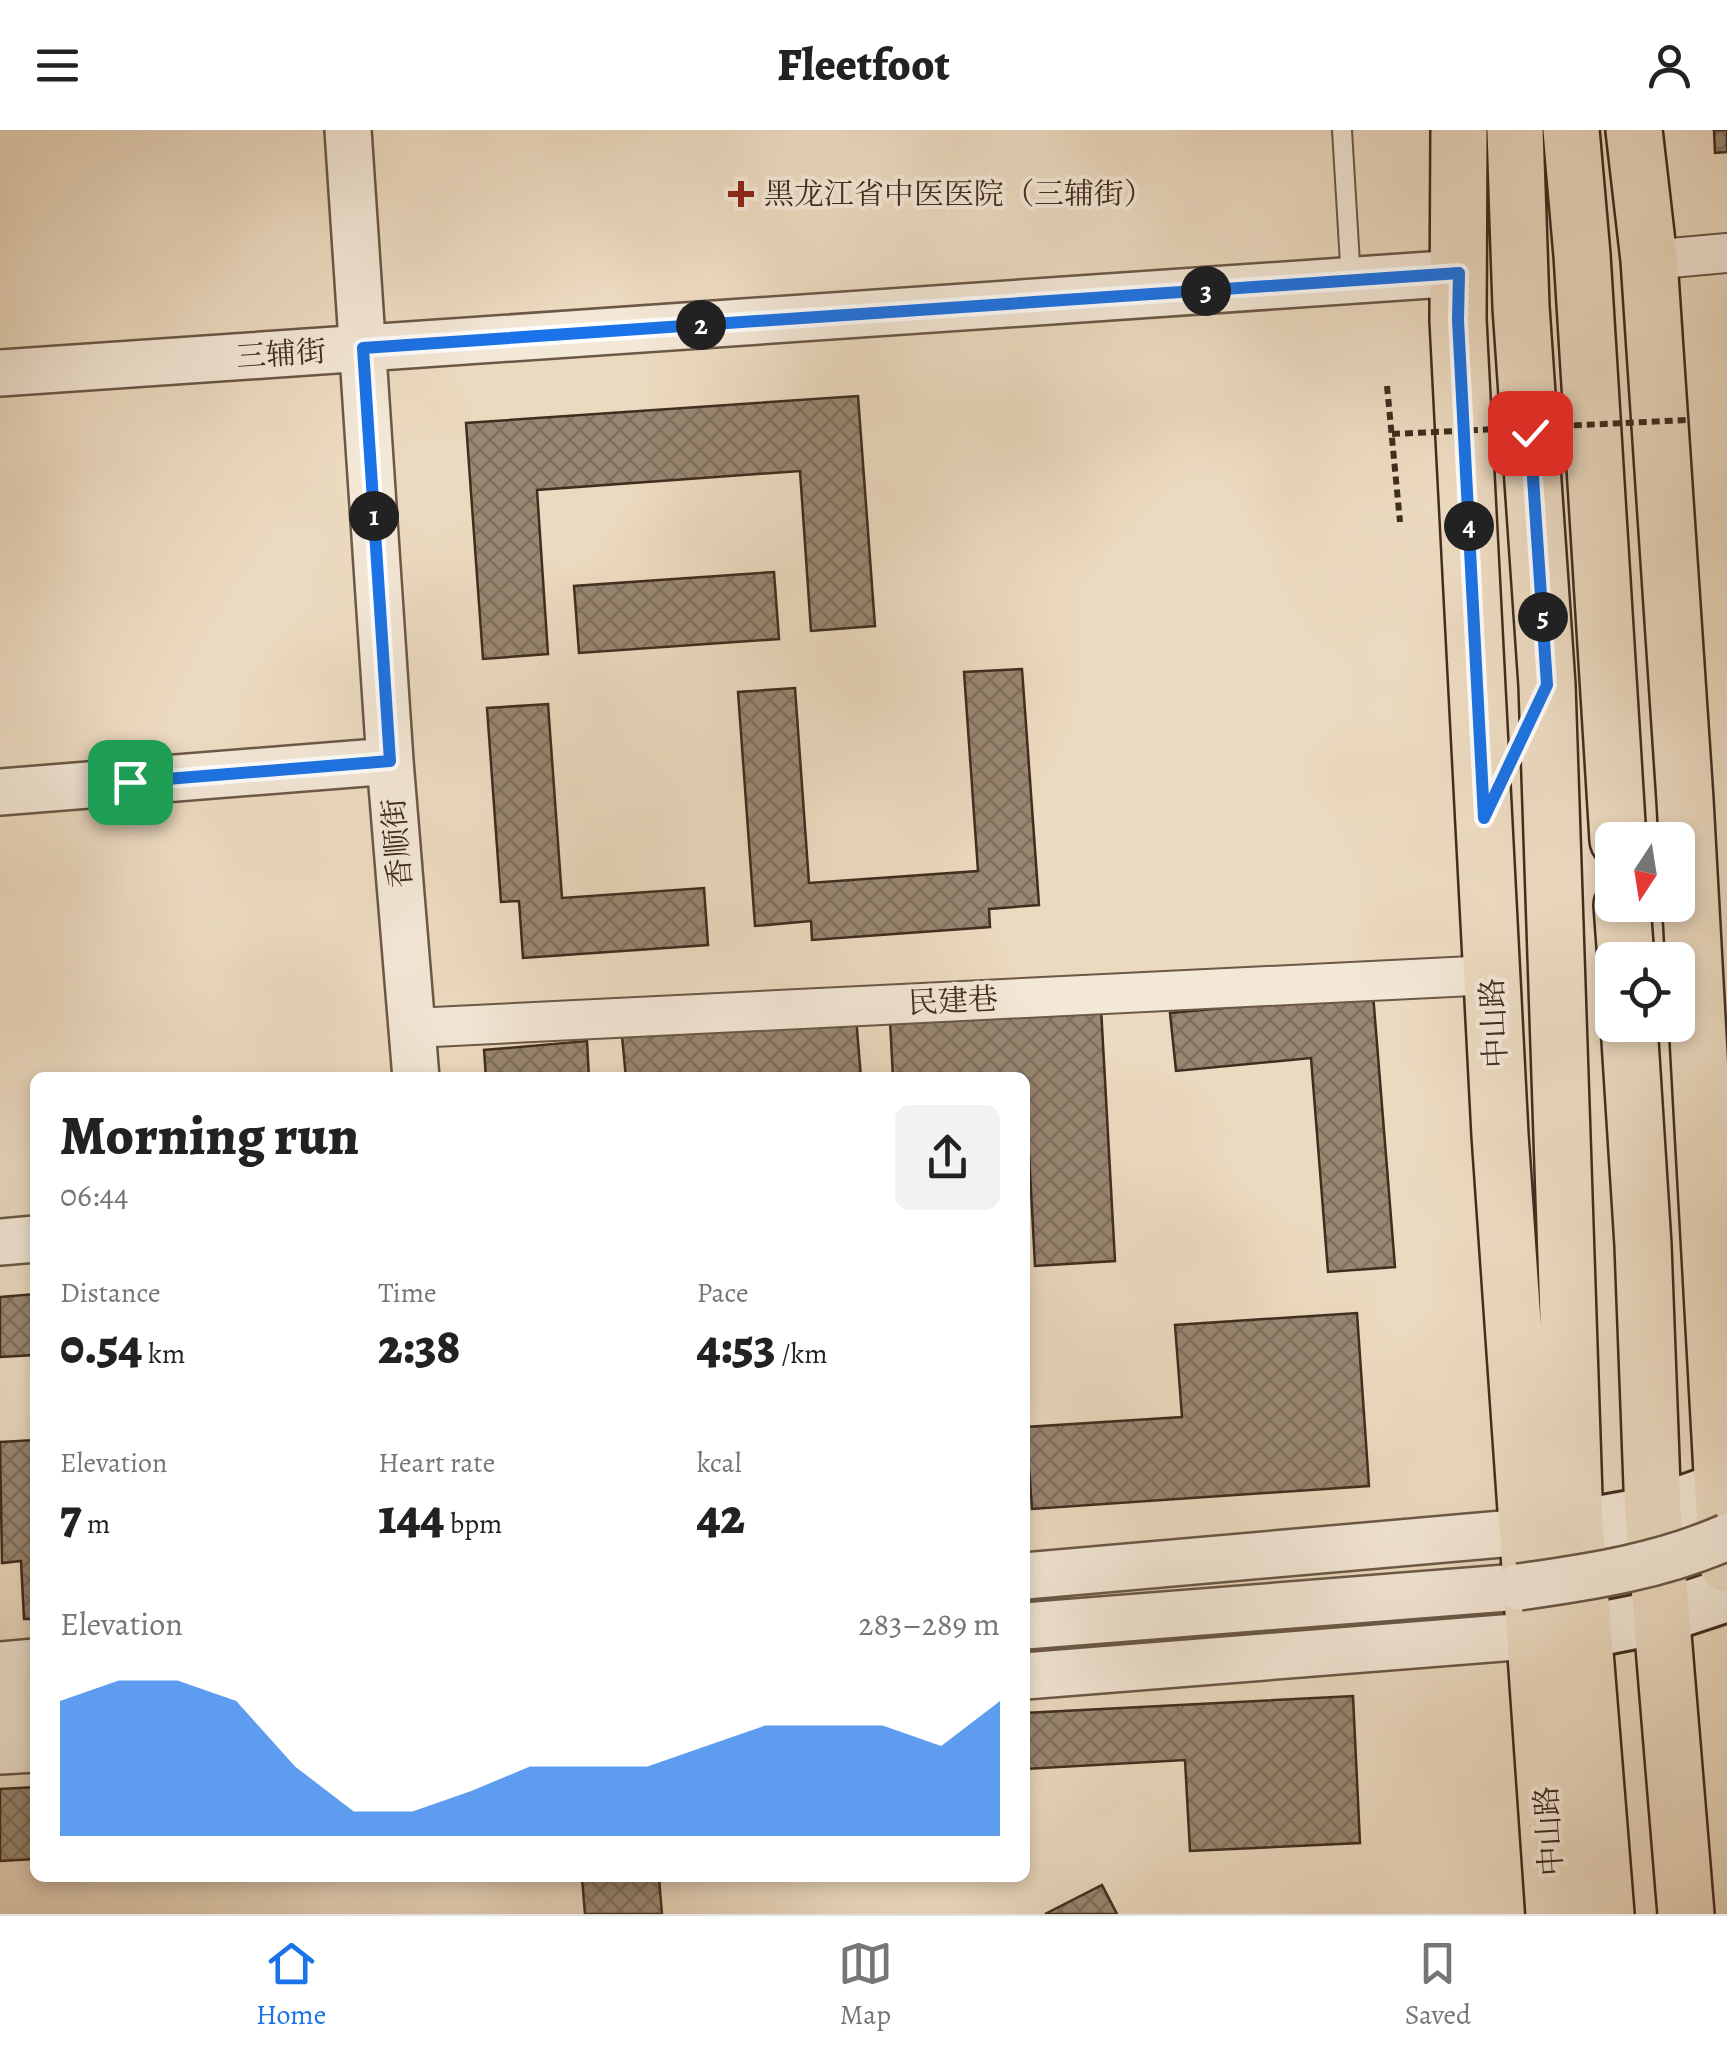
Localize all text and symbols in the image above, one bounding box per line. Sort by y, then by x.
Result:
text: Fleetfoot [777,34,950,96]
icon: menu [30,38,85,93]
icon: person [1642,38,1697,93]
place label: 黑龙江省中医医院（三辅街） [764,174,1154,214]
marker: 黑龙江省中医医院（三辅街） [728,181,754,207]
pin: 3 [1181,266,1231,316]
text: 3 [1200,272,1212,310]
pin: 2 [676,300,726,350]
text: 2 [694,306,708,344]
street label: 三辅街 [235,331,327,377]
pin [1488,391,1573,476]
icon: check [1503,406,1558,461]
pin: 1 [349,491,399,541]
text: 1 [369,497,379,535]
pin: 4 [1444,501,1494,551]
text: 4 [1462,507,1476,545]
pin: 5 [1518,592,1568,642]
text: 5 [1537,598,1549,636]
pin [88,740,173,825]
icon: arrive [103,755,158,810]
street label: 香顺街 [373,796,421,890]
north arrow [1595,822,1695,922]
map controls [1595,822,1695,1042]
button: locate [1595,942,1695,1042]
street label: 中山路 [1472,977,1516,1069]
street label: 民建巷 [907,979,999,1023]
text: Morning run [60,1098,359,1173]
button: share [895,1105,1000,1210]
text: 06:44 [60,1173,128,1217]
text: Distance [60,1274,160,1312]
text: Time [378,1274,437,1312]
text: Pace [697,1274,749,1312]
text: 0.54 [60,1312,142,1380]
text: 2:38 [378,1312,460,1380]
text: 4:53 [697,1312,776,1380]
text: km [142,1335,185,1373]
text: /km [776,1335,828,1373]
text: Elevation [60,1444,167,1482]
text: Heart rate [378,1444,495,1482]
text: kcal [697,1444,742,1482]
text: 7 [60,1482,82,1550]
text: 144 [378,1482,445,1550]
text: 42 [697,1482,745,1550]
text: m [82,1505,110,1543]
text: bpm [445,1505,502,1543]
text: Elevation [60,1602,183,1646]
text: 283–289 m [858,1602,1000,1646]
street label: 中山路 [1526,1785,1572,1877]
tab: Home [256,1936,326,2034]
tab: Map [838,1936,893,2034]
tab: Saved [1405,1936,1471,2034]

